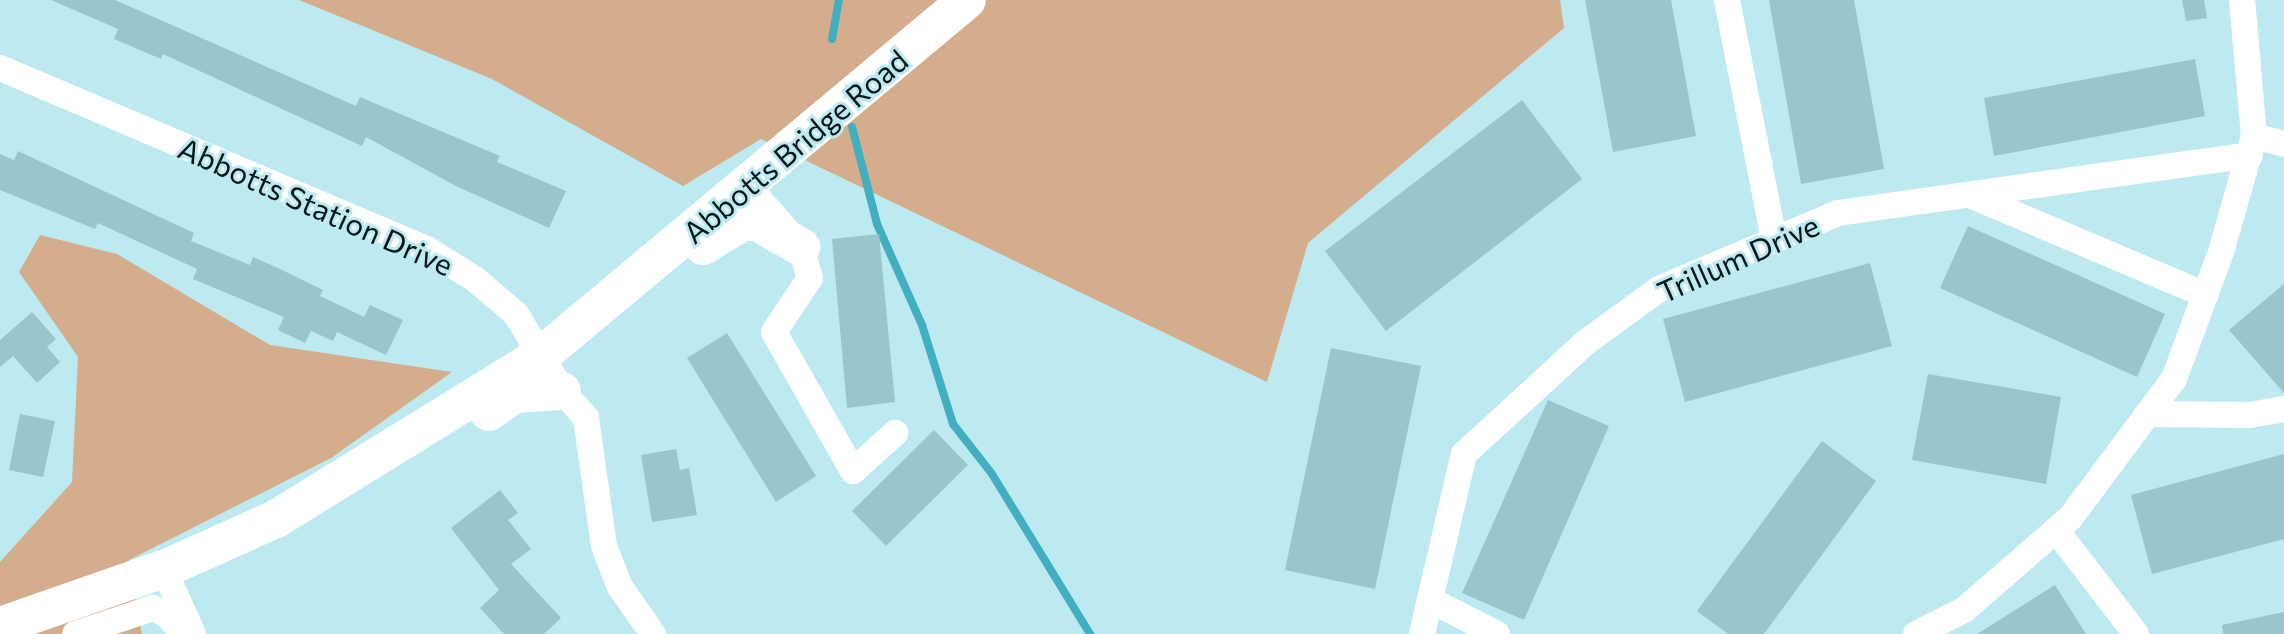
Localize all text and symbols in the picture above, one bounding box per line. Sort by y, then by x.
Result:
street label: Abbotts Bridge Road [675,42,915,250]
street label: Abbotts Station Drive [173,129,459,283]
street label: Trillum Drive [1652,206,1824,310]

